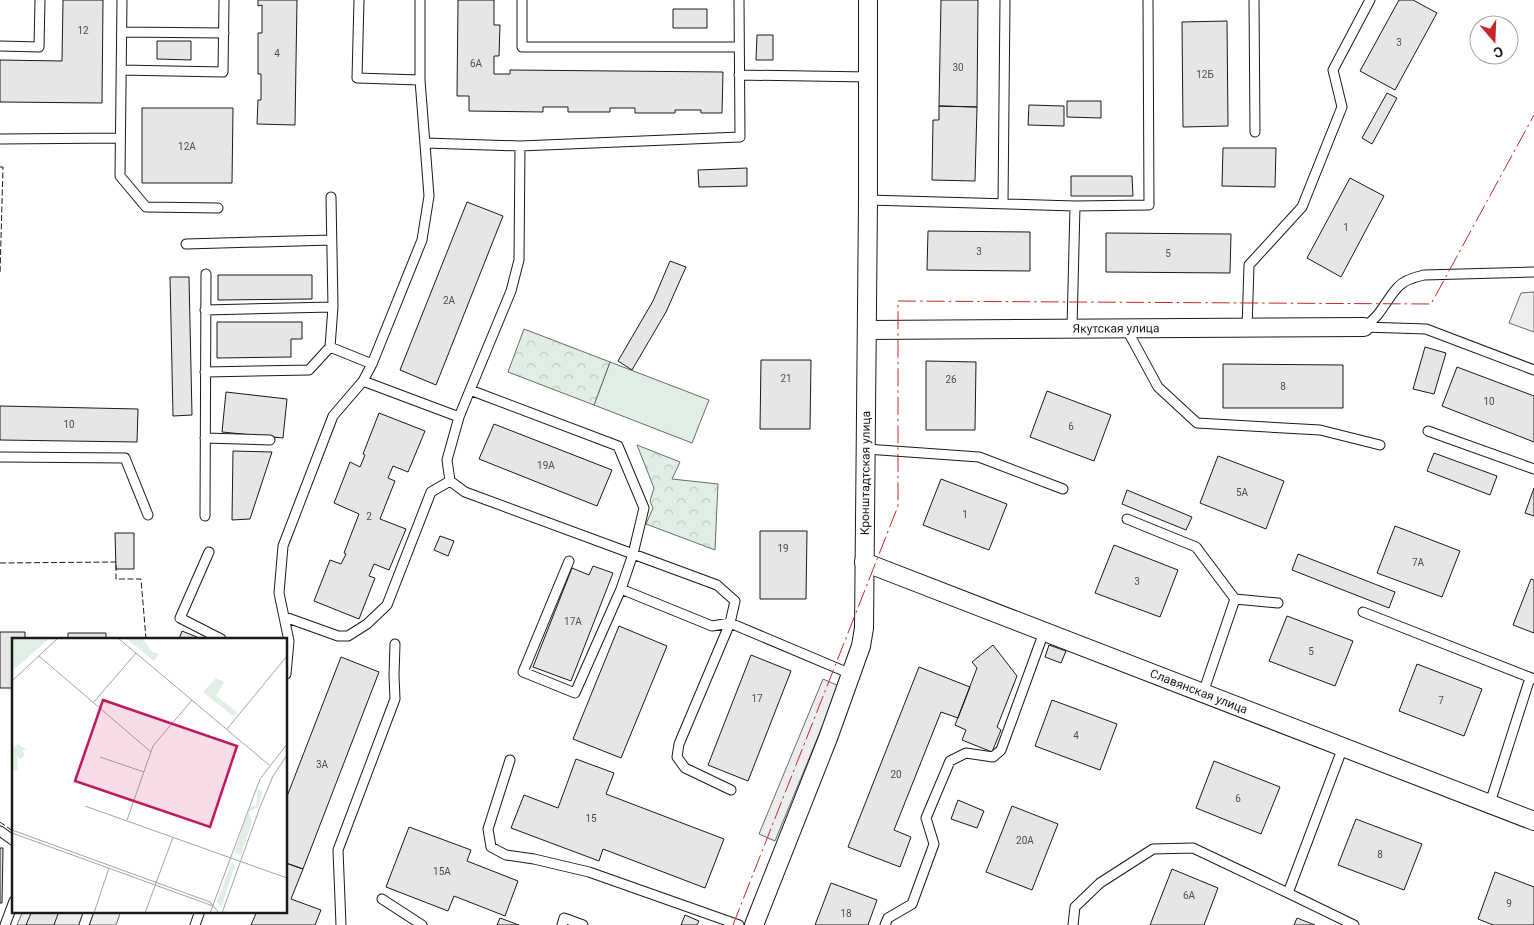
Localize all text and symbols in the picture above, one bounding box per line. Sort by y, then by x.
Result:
north arrow [1469,15,1519,65]
house number: 12 [77,25,89,36]
house number: 3 [1396,37,1402,48]
text: С [1491,43,1505,61]
house number: 4 [274,48,280,59]
house number: 6А [470,58,483,69]
house number: 30 [952,62,964,73]
house number: 12Б [1196,69,1214,80]
house number: 12А [178,141,196,152]
house number: 1 [1343,222,1349,233]
house number: 3 [976,246,982,257]
house number: 5 [1165,248,1171,259]
house number: 2А [443,295,456,306]
street label: Якутская улица [1072,321,1160,336]
house number: 21 [780,373,792,384]
house number: 26 [945,374,957,385]
house number: 8 [1280,381,1286,392]
house number: 10 [1483,396,1495,407]
street label: Кронштадтская улица [858,411,873,535]
house number: 10 [63,419,75,430]
house number: 6 [1068,421,1074,432]
house number: 19А [537,460,555,471]
house number: 5А [1236,487,1249,498]
house number: 1 [962,509,968,520]
house number: 2 [366,511,372,522]
house number: 19 [777,543,789,554]
house number: 7А [1412,557,1425,568]
house number: 3 [1134,576,1140,587]
house number: 17А [564,616,582,627]
inset map [12,638,288,912]
house number: 5 [1308,646,1314,657]
street label: Славянская улица [1148,666,1250,717]
house number: 17 [751,693,763,704]
house number: 7 [1438,695,1444,706]
house number: 4 [1073,730,1079,741]
house number: 3А [316,759,329,770]
house number: 20 [890,769,902,780]
house number: 6 [1235,793,1241,804]
house number: 15 [585,813,597,824]
house number: 20А [1016,835,1034,846]
house number: 8 [1377,849,1383,860]
house number: 15А [433,866,451,877]
house number: 6А [1183,890,1196,901]
house number: 9 [1506,898,1512,909]
house number: 18 [840,908,852,919]

